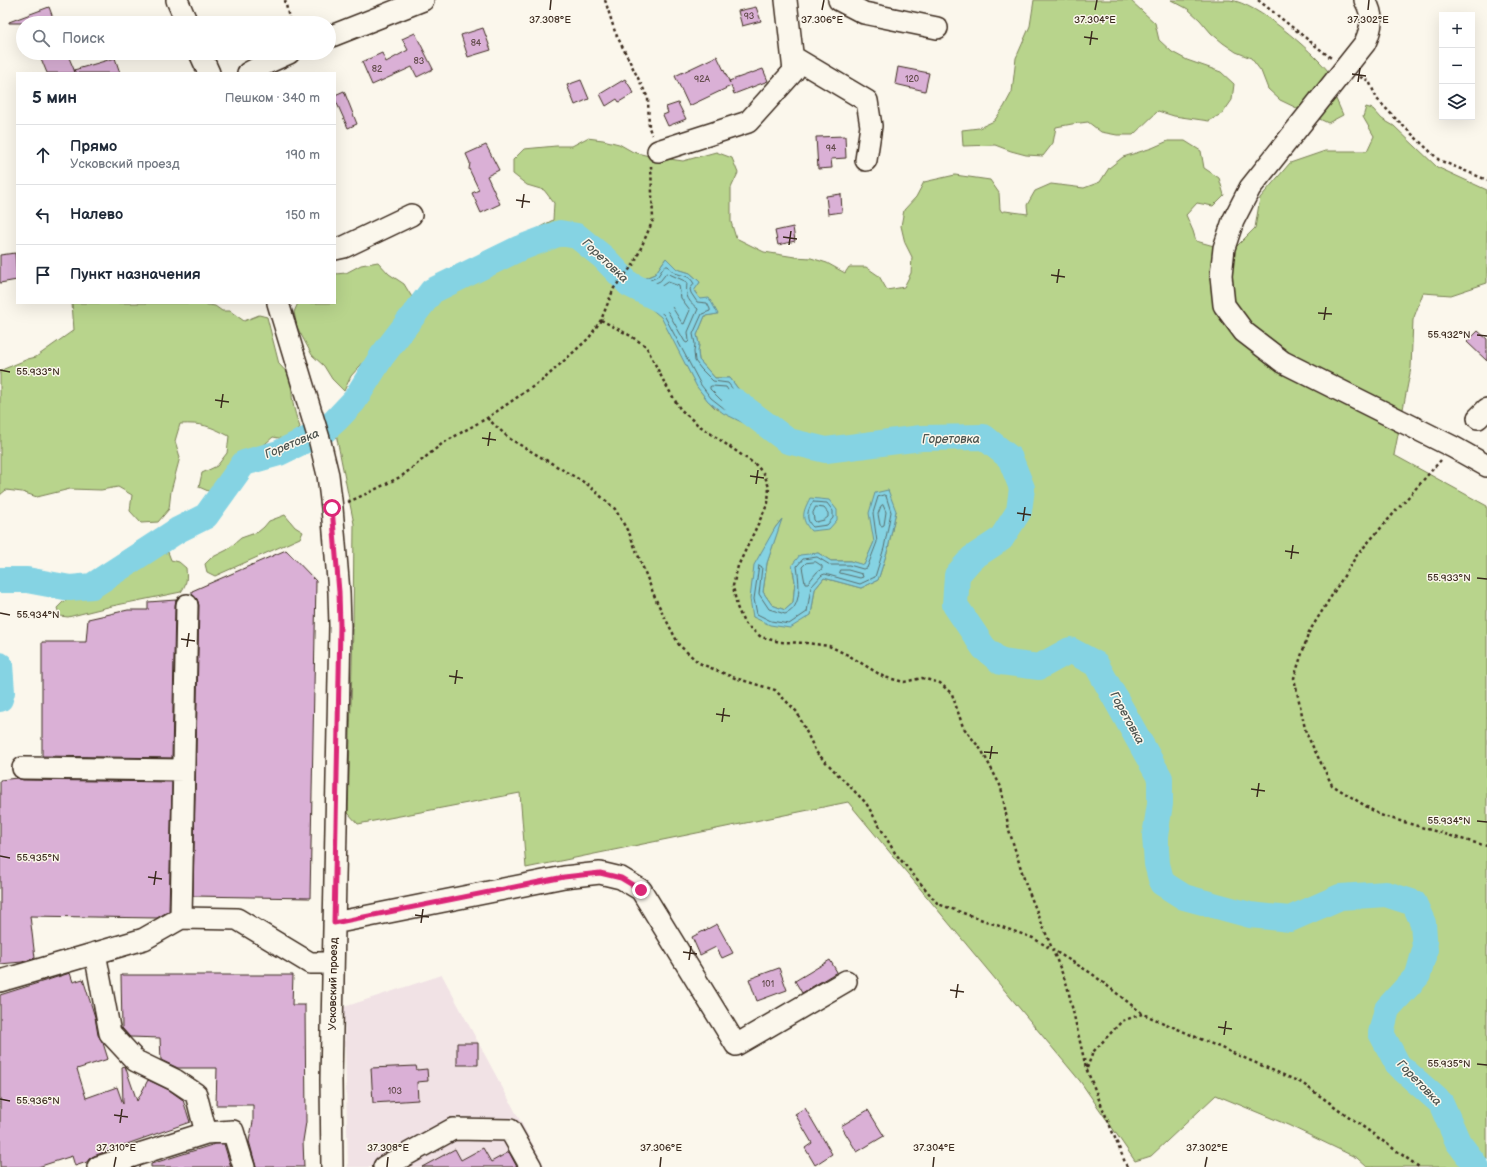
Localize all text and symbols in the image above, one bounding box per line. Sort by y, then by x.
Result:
house number: 93 [744,11,755,22]
map controls [1439,12,1475,120]
button: + [1439,12,1475,48]
text: 37.308°E [529,14,571,26]
text: 37.306°E [801,14,843,26]
text: 37.304°E [1074,14,1116,26]
text: 37.302°E [1347,14,1389,26]
search box [16,16,336,60]
icon: search [30,27,52,49]
text: Поиск [62,29,105,48]
house number: 84 [471,38,482,49]
button: − [1439,48,1475,84]
house number: 83 [414,56,425,67]
house number: 82 [372,64,383,75]
house number: 92А [694,74,711,85]
house number: 120 [905,74,919,85]
button: layers [1439,84,1475,120]
text: 5 мин [32,88,77,108]
text: Пешком · 340 m [225,90,320,106]
text: Прямо [70,137,117,156]
house number: 94 [826,143,837,154]
icon: ahead [32,144,54,166]
text: 190 m [286,147,320,163]
text: Усковский проезд [70,156,180,172]
icon: left [32,204,54,226]
text: Налево [70,205,123,224]
text: 150 m [286,207,320,223]
water label: Горетовка [579,236,631,286]
icon: arrive [32,264,54,286]
text: Пункт назначения [70,265,201,284]
text: 55.932°N [1427,329,1471,341]
text: 55.933°N [16,366,60,378]
water label: Горетовка [262,426,322,462]
water label: Горетовка [922,432,980,447]
route start [323,499,341,517]
text: 55.933°N [1427,572,1471,584]
text: 55.934°N [16,609,60,621]
water label: Горетовка [1106,689,1148,747]
text: 55.934°N [1427,815,1471,827]
text: 55.935°N [16,852,60,864]
route end [632,881,650,899]
street label: Усковский проезд [326,937,340,1031]
house number: 101 [762,979,774,990]
water label: Горетовка [1393,1057,1445,1109]
text: 55.935°N [1427,1058,1471,1070]
house number: 103 [388,1086,403,1097]
text: 55.936°N [16,1095,60,1107]
text: 37.310°E [96,1142,136,1154]
text: 37.308°E [367,1142,409,1154]
text: 37.306°E [640,1142,682,1154]
text: 37.304°E [913,1142,955,1154]
text: 37.302°E [1186,1142,1228,1154]

